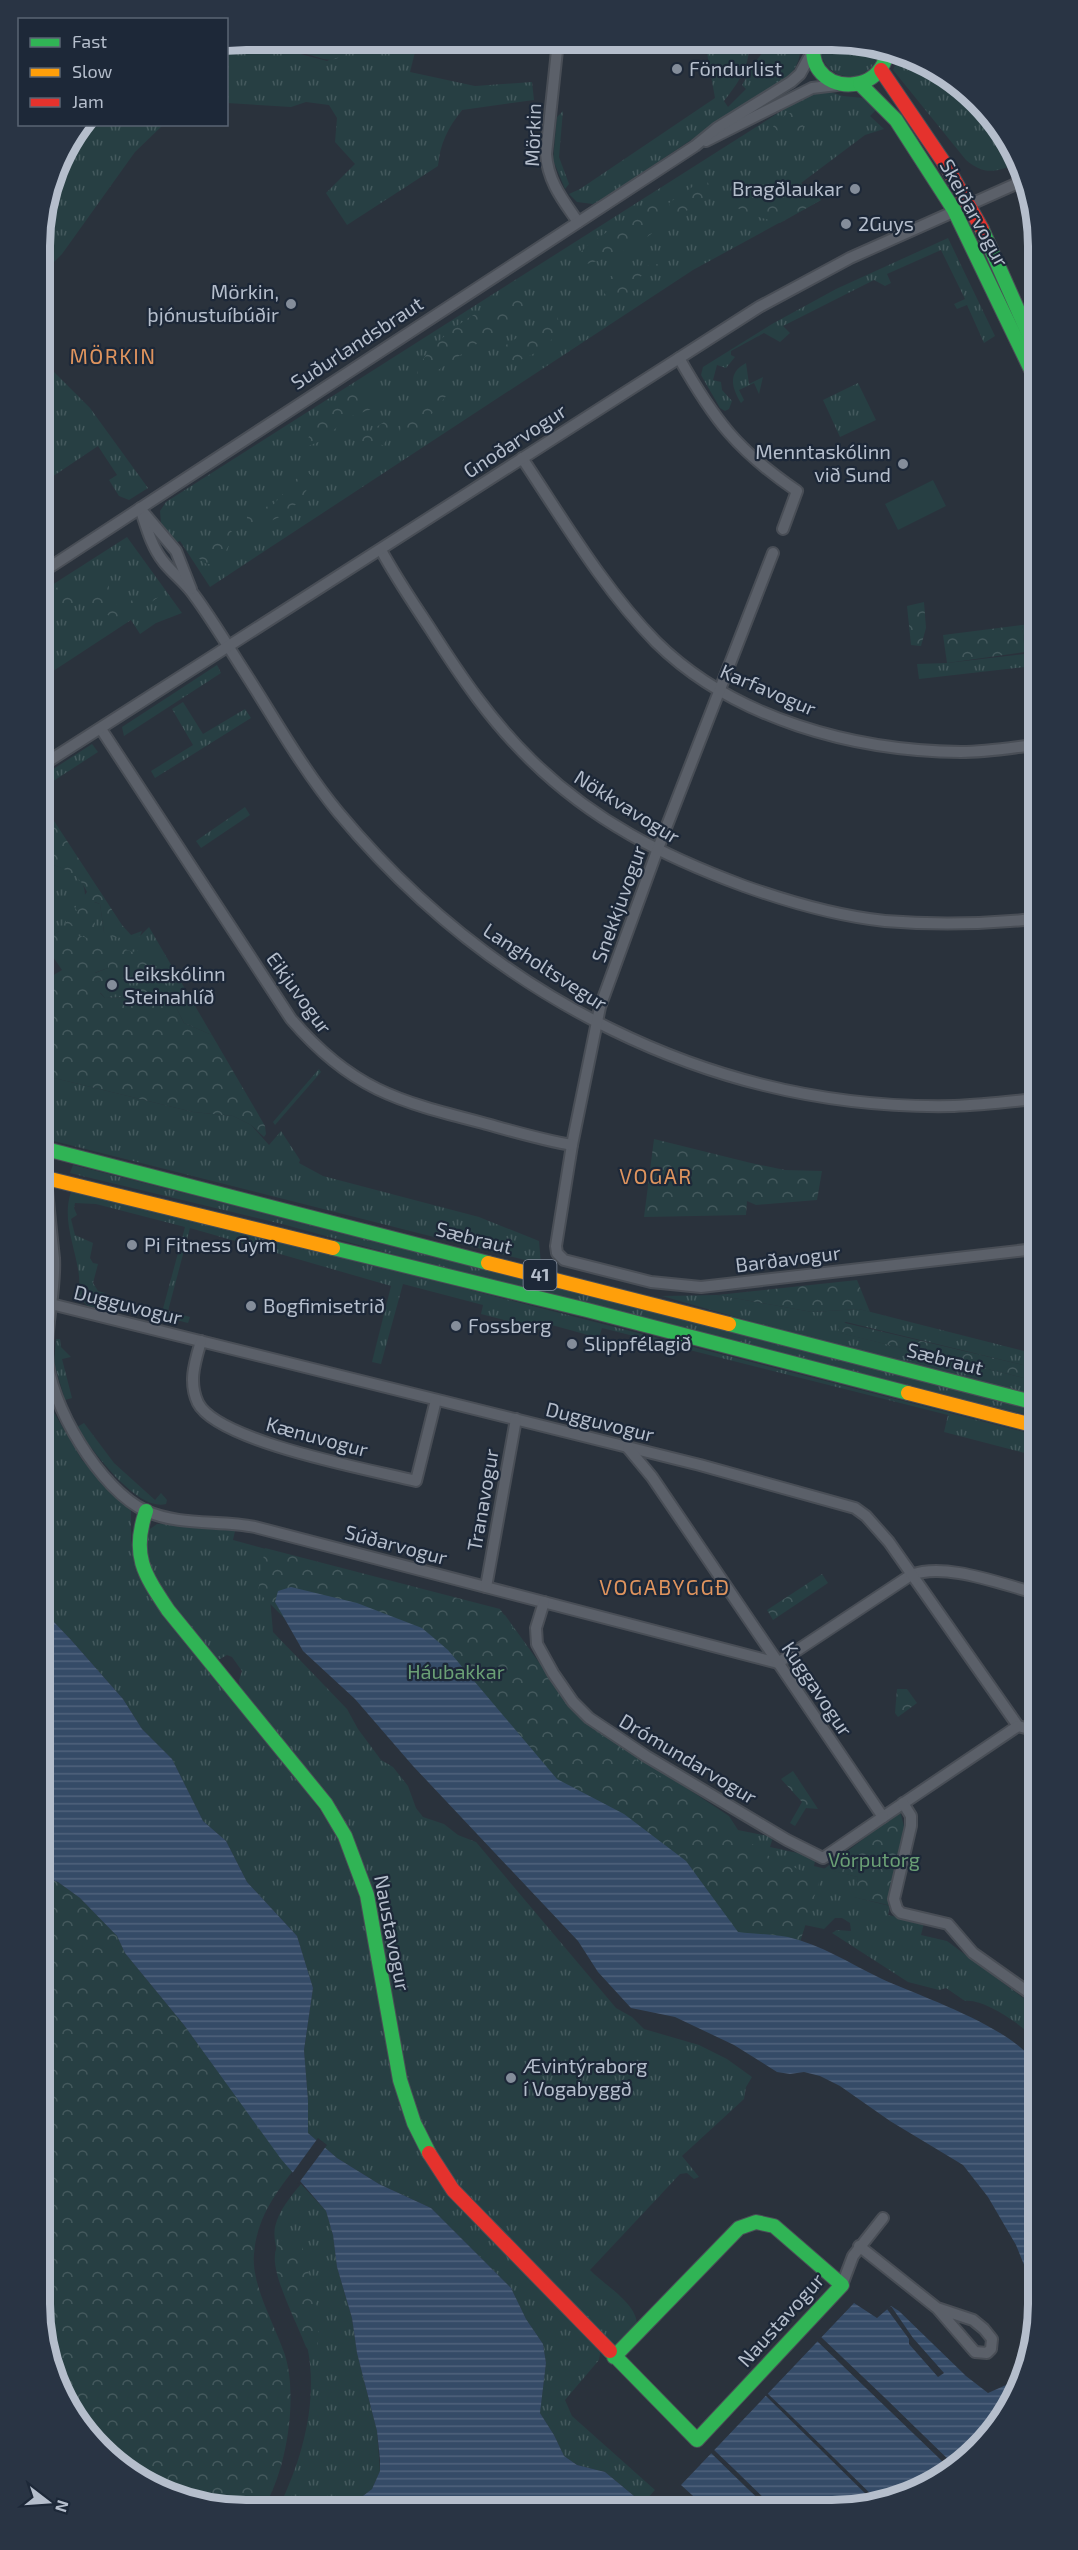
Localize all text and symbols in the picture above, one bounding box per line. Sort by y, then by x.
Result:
legend [18,18,228,126]
text: Fast [72,30,107,52]
place label: Föndurlist [689,56,782,80]
text: Slow [72,60,113,82]
marker: Föndurlist [670,62,684,76]
text: Jam [72,90,104,112]
street label: Mörkin [519,103,545,167]
street label: Skeiðarvogur [935,155,1014,270]
place label: Bragðlaukar [732,176,843,200]
marker: Bragðlaukar [848,182,862,196]
place label: 2Guys [858,211,914,235]
marker: 2Guys [839,217,853,231]
place label: Mörkin, þjónustuíbúðir [147,279,279,326]
street label: Suðurlandsbraut [286,290,427,394]
marker: Mörkin, þjónustuíbúðir [284,297,298,311]
district label: MÖRKIN [69,343,157,368]
street label: Gnoðarvogur [458,398,570,482]
place label: Menntaskólinn við Sund [755,439,891,486]
marker: Menntaskólinn við Sund [896,457,910,471]
street label: Karfavogur [717,658,820,720]
street label: Nökkvavogur [570,764,685,848]
street label: Snekkjuvogur [586,842,650,965]
street label: Langholtsvegur [479,917,612,1015]
street label: Eikjuvogur [262,947,337,1038]
place label: Leikskólinn Steinahlíð [124,961,226,1008]
marker: Leikskólinn Steinahlíð [105,978,119,992]
district label: VOGAR [619,1163,693,1188]
street label: Sæbraut [433,1216,515,1258]
place label: Pi Fitness Gym [144,1232,276,1256]
marker: Pi Fitness Gym [125,1238,139,1252]
street label: Barðavogur [734,1240,842,1276]
road number: 41 [524,1260,556,1290]
street label: Dugguvogur [72,1279,185,1329]
place label: Bogfimisetrið [263,1293,385,1317]
marker: Bogfimisetrið [244,1299,258,1313]
place label: Fossberg [468,1313,551,1337]
marker: Fossberg [449,1319,463,1333]
place label: Slippfélagið [584,1331,692,1355]
marker: Slippfélagið [565,1337,579,1351]
street label: Sæbraut [904,1337,986,1379]
street label: Dugguvogur [544,1396,657,1446]
street label: Kænuvogur [264,1411,371,1461]
street label: Tranavogur [461,1447,503,1553]
street label: Súðarvogur [342,1519,450,1569]
district label: VOGABYGGÐ [599,1574,731,1599]
street label: Kuggavogur [777,1637,858,1740]
park label: Háubakkar [407,1659,505,1683]
street label: Drómundarvogur [616,1708,761,1809]
park label: Vörputorg [828,1847,920,1871]
street label: Naustavogur [370,1873,416,1993]
place label: Ævintýraborg í Vogabyggð [522,2053,648,2100]
marker: Ævintýraborg í Vogabyggð [504,2071,518,2085]
street label: Naustavogur [732,2268,829,2371]
north arrow [18,2472,78,2532]
text: N [52,2498,74,2515]

